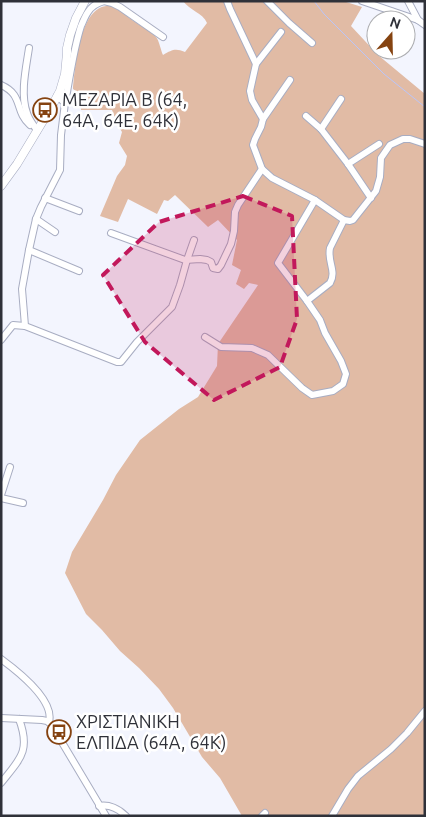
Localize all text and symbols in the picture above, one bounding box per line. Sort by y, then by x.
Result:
north arrow [366,10,416,60]
text: N [388,13,403,32]
place label: ΜΕΖΑΡΙΑ B (64, 64Α, 64Ε, 64Κ) [62,89,187,131]
bus stop icon: ΜΕΖΑΡΙΑ B (64, 64Α, 64Ε, 64Κ) [32,97,58,123]
place label: ΧΡΙΣΤΙΑΝΙΚΗ ΕΛΠΙΔΑ (64Α, 64Κ) [76,711,226,753]
bus stop icon: ΧΡΙΣΤΙΑΝΙΚΗ ΕΛΠΙΔΑ (64Α, 64Κ) [46,719,72,745]

